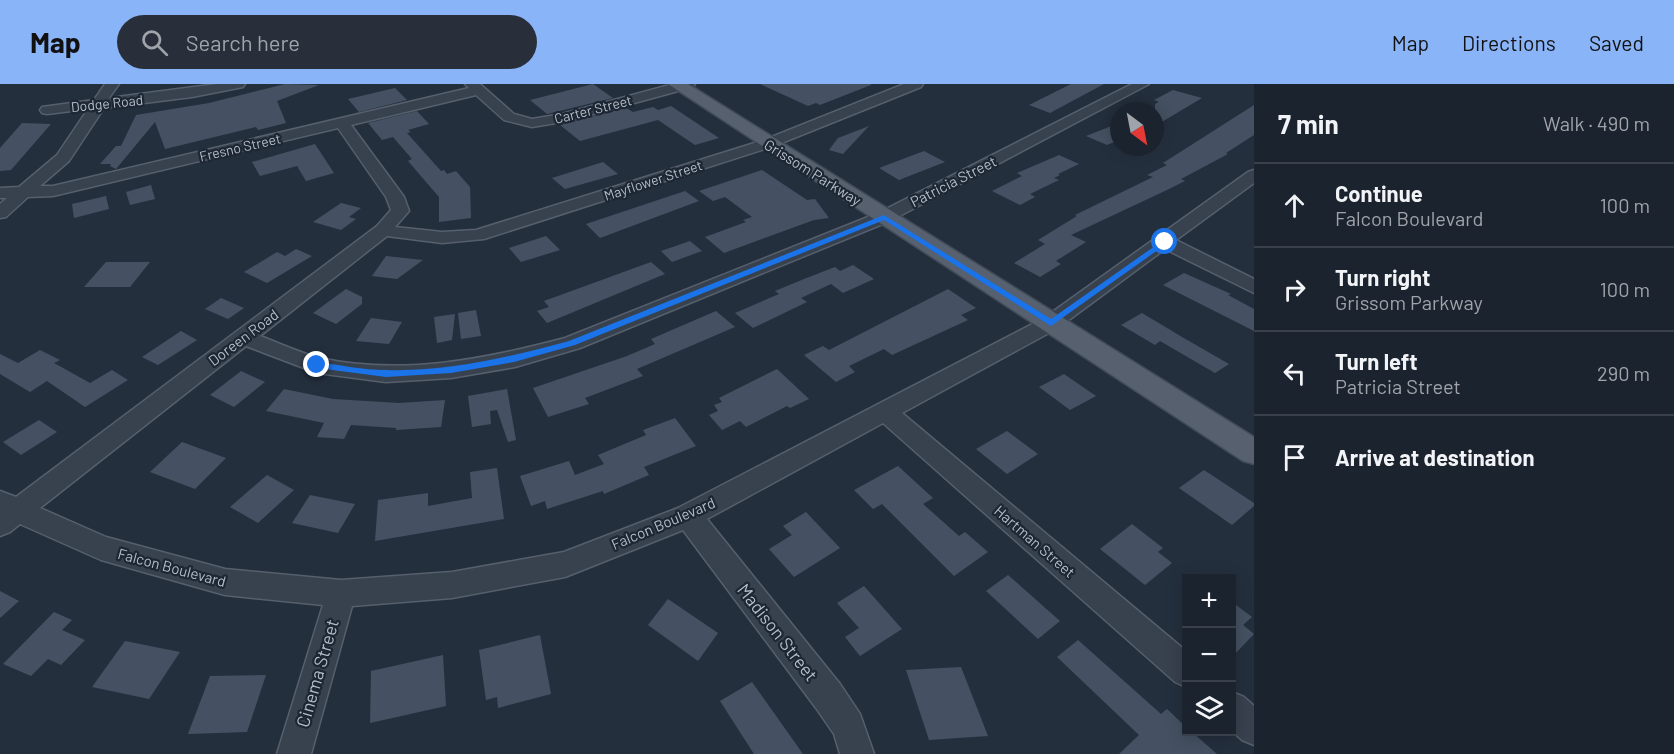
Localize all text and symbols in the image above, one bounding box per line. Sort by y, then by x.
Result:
search box [117,15,537,69]
text: Map [30,25,81,59]
icon: search [138,26,171,59]
text: Search here [186,29,300,55]
text: Map [1392,30,1429,55]
text: Directions [1462,30,1556,55]
text: Saved [1589,30,1644,55]
street label: Dodge Road [70,91,144,115]
street label: Carter Street [552,91,634,127]
north arrow [1110,102,1164,156]
text: 7 min [1278,108,1339,139]
text: Walk · 490 m [1543,111,1650,135]
street label: Fresno Street [198,129,282,165]
street label: Grissom Parkway [761,135,865,209]
street label: Patricia Street [907,152,999,210]
street label: Mayflower Street [602,156,704,204]
text: Continue [1335,180,1423,206]
icon: ahead [1278,189,1311,222]
text: 100 m [1600,193,1650,217]
text: Falcon Boulevard [1335,206,1483,230]
route start [1151,228,1177,254]
text: Turn right [1335,264,1430,290]
icon: right [1278,273,1311,306]
text: 100 m [1600,277,1650,301]
text: Grissom Parkway [1335,290,1483,314]
street label: Doreen Road [204,305,282,369]
text: Turn left [1335,348,1418,374]
route end [303,351,329,377]
icon: left [1278,357,1311,390]
text: 290 m [1597,361,1650,385]
text: Patricia Street [1335,374,1461,398]
icon: arrive [1278,441,1311,474]
text: Arrive at destination [1335,444,1534,470]
street label: Falcon Boulevard [608,493,718,553]
street label: Hartman Street [991,501,1079,581]
street label: Falcon Boulevard [116,544,228,590]
map controls [1182,574,1236,736]
button: + [1182,574,1236,628]
street label: Madison Street [733,579,823,685]
street label: Cinema Street [291,616,343,730]
button: − [1182,628,1236,682]
button: layers [1182,682,1236,736]

